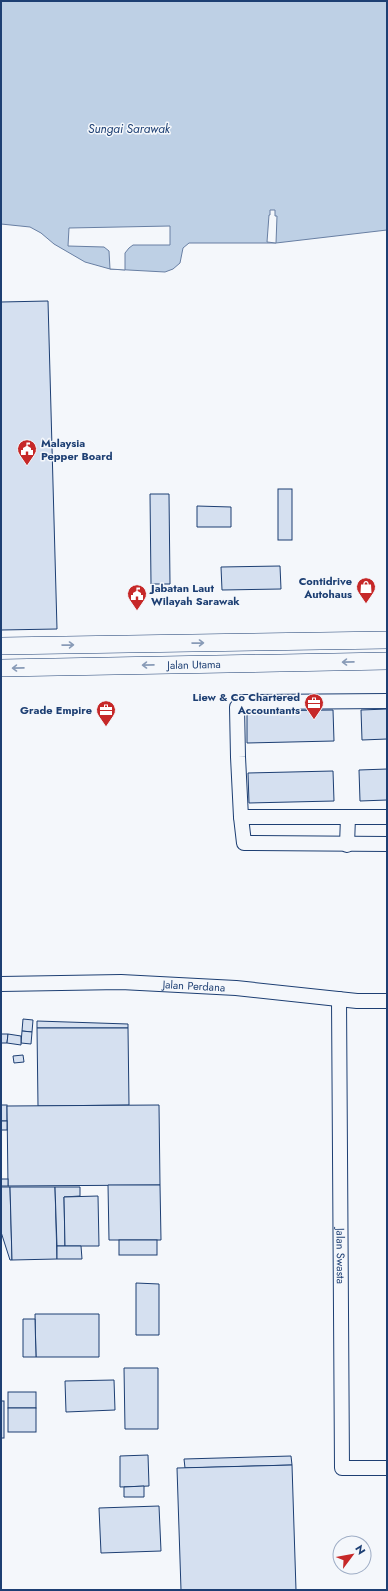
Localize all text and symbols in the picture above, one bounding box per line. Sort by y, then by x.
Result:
water label: Sungai Sarawak [88,120,171,138]
place label: Malaysia Pepper Board [41,435,113,464]
public building icon: Malaysia Pepper Board [16,438,38,466]
place label: Contidrive Autohaus [299,573,352,602]
shop icon: Contidrive Autohaus [355,576,377,604]
place label: Jabatan Laut Wilayah Sarawak [149,580,240,609]
public building icon: Jabatan Laut Wilayah Sarawak [126,583,148,611]
one-way arrow [191,639,204,647]
one-way arrow [61,641,74,649]
street label: Jalan Utama [165,656,221,673]
one-way arrow [342,658,355,666]
one-way arrow [142,661,155,669]
one-way arrow [12,664,25,672]
place label: Liew & Co Chartered Accountants [193,689,300,718]
office icon: Liew & Co Chartered Accountants [303,692,325,720]
office icon: Grade Empire [95,699,117,727]
place label: Grade Empire [20,702,92,718]
street label: Jalan Perdana [160,976,226,995]
street label: Jalan Swasta [332,1226,349,1284]
north arrow [332,1535,372,1575]
text: N [351,1542,370,1558]

